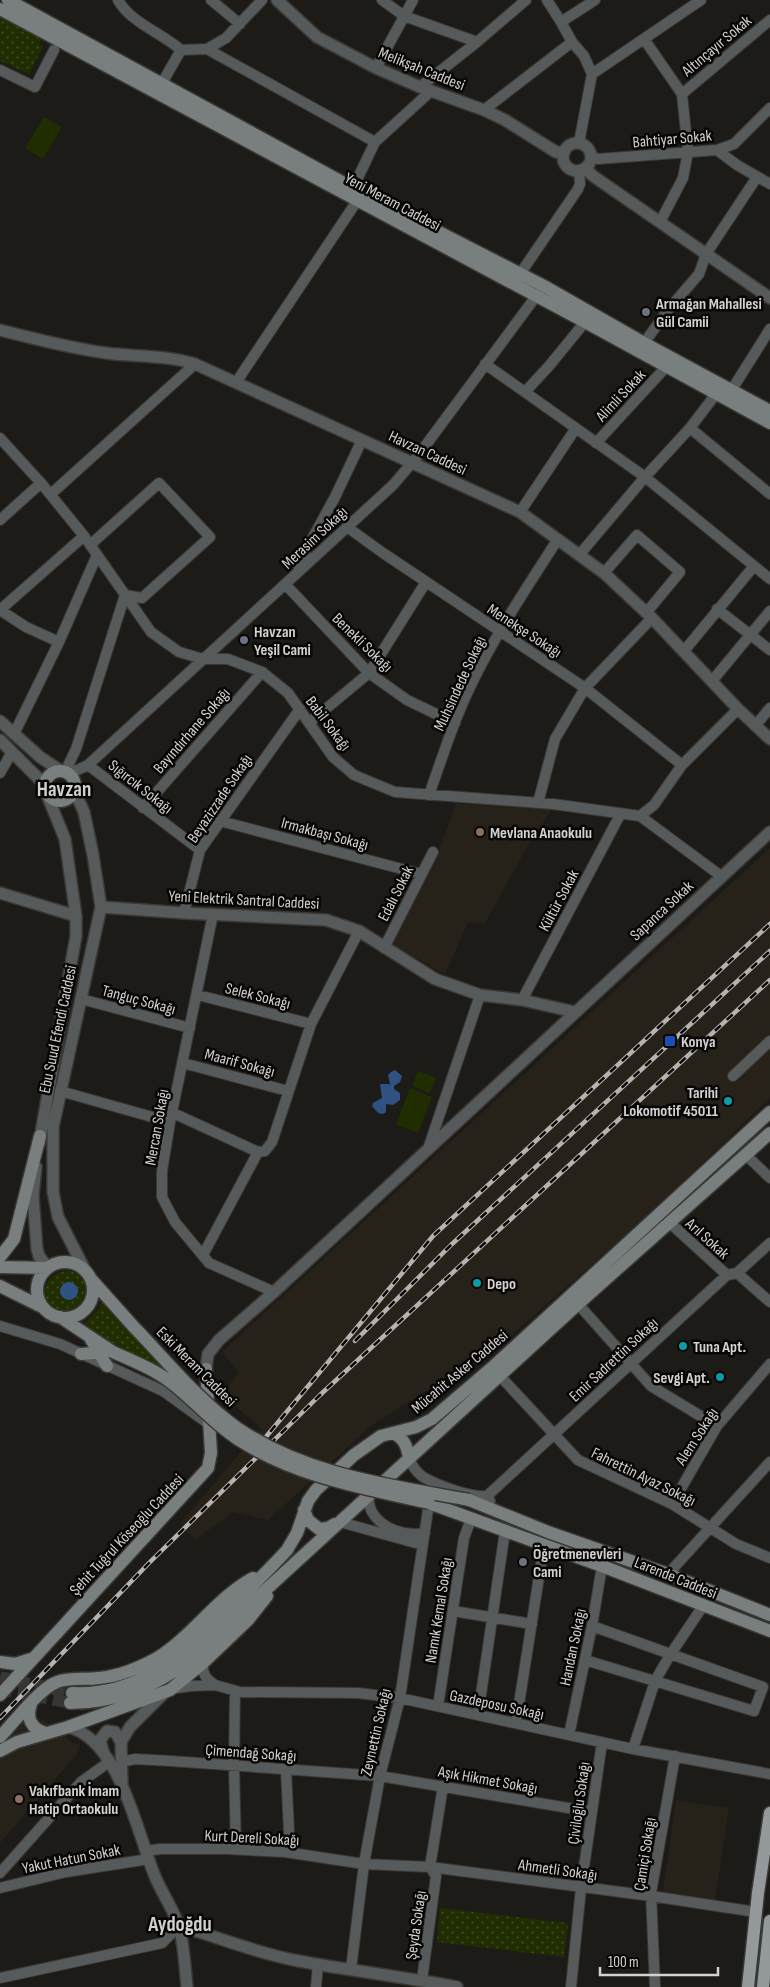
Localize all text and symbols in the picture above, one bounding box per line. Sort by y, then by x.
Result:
street label: Altınçayır Sokak [677,12,756,81]
street label: Melikşah Caddesi [375,43,467,95]
street label: Bahtiyar Sokak [632,127,712,152]
street label: Yeni Meram Caddesi [341,169,444,236]
place label: Armağan Mahallesi Gül Camii [655,295,762,332]
marker: Armağan Mahallesi Gül Camii [640,306,652,318]
street label: Alimli Sokak [592,366,650,427]
street label: Havzan Caddesi [385,427,469,480]
street label: Merasim Sokağı [278,503,352,573]
street label: Menekşe Sokağı [483,600,565,662]
street label: Benekli Sokağı [328,610,396,677]
place label: Havzan Yeşil Cami [254,623,311,660]
street label: Muhsindede Sokağı [430,633,491,734]
marker: Havzan Yeşil Cami [238,634,250,646]
street label: Bayındırhane Sokağı [150,684,235,778]
street label: Babil Sokağı [301,693,355,755]
street label: Beyazizzade Sokağı [184,751,257,847]
street label: Sığırcık Sokağı [104,756,176,818]
district label: Havzan [37,777,91,802]
street label: Irmakbaşı Sokağı [279,814,370,855]
place label: Mevlana Anaokulu [490,824,592,843]
marker: Mevlana Anaokulu [474,826,486,838]
street label: Edalı Sokak [374,863,418,925]
street label: Kültür Sokak [535,867,584,935]
street label: Sapanca Sokak [627,877,698,945]
street label: Yeni Elektrik Santral Caddesi [168,887,320,914]
street label: Ebu Suud Efendi Caddesi [36,964,81,1095]
street label: Selek Sokağı [223,979,292,1014]
street label: Tanguç Sokağı [100,981,178,1019]
place label: Konya [681,1033,716,1052]
marker: Konya [663,1034,677,1048]
street label: Maarif Sokağı [203,1045,277,1082]
place label: Tarihi Lokomotif 45011 [623,1084,719,1121]
street label: Mercan Sokağı [141,1088,174,1167]
marker: Tarihi Lokomotif 45011 [722,1095,734,1107]
street label: Arıl Sokak [681,1214,733,1264]
place label: Depo [487,1275,516,1294]
marker: Depo [471,1277,483,1289]
street label: Emir Sadrettin Sokağı [566,1314,662,1406]
street label: Eski Meram Caddesi [152,1323,240,1411]
street label: Mücahit Asker Caddesi [408,1326,512,1418]
place label: Tuna Apt. [693,1338,746,1357]
marker: Tuna Apt. [677,1340,689,1352]
place label: Sevgi Apt. [653,1369,710,1388]
marker: Sevgi Apt. [714,1371,726,1383]
street label: Alem Sokağı [671,1405,723,1470]
street label: Fahrettin Ayaz Sokağı [588,1444,699,1511]
street label: Şehit Tuğrul Köseoğlu Caddesi [66,1470,188,1600]
place label: Öğretmenevleri Cami [533,1545,621,1582]
street label: Larende Caddesi [631,1553,720,1604]
street label: Namık Kemal Sokağı [422,1556,457,1664]
marker: Öğretmenevleri Cami [517,1556,529,1568]
street label: Handan Sokağı [556,1607,591,1688]
street label: Gazdeposu Sokağı [448,1686,546,1725]
street label: Zeynettin Sokağı [357,1687,396,1778]
street label: Çimendağ Sokağı [205,1741,297,1766]
street label: Çiviloğlu Sokağı [564,1761,595,1846]
street label: Aşık Hikmet Sokağı [436,1762,539,1799]
place label: Vakıfbank İmam Hatip Ortaokulu [29,1782,119,1819]
marker: Vakıfbank İmam Hatip Ortaokulu [13,1793,25,1805]
street label: Çamiçi Sokağı [630,1816,661,1892]
street label: Kurt Dereli Sokağı [204,1827,300,1850]
street label: Yakut Hatun Sokak [21,1841,122,1878]
street label: Ahmetli Sokağı [516,1855,598,1885]
street label: Şeyda Sokağı [402,1889,431,1961]
district label: Aydoğdu [147,1912,212,1937]
scale bar [600,1944,718,1976]
text: 100 m [608,1953,639,1972]

